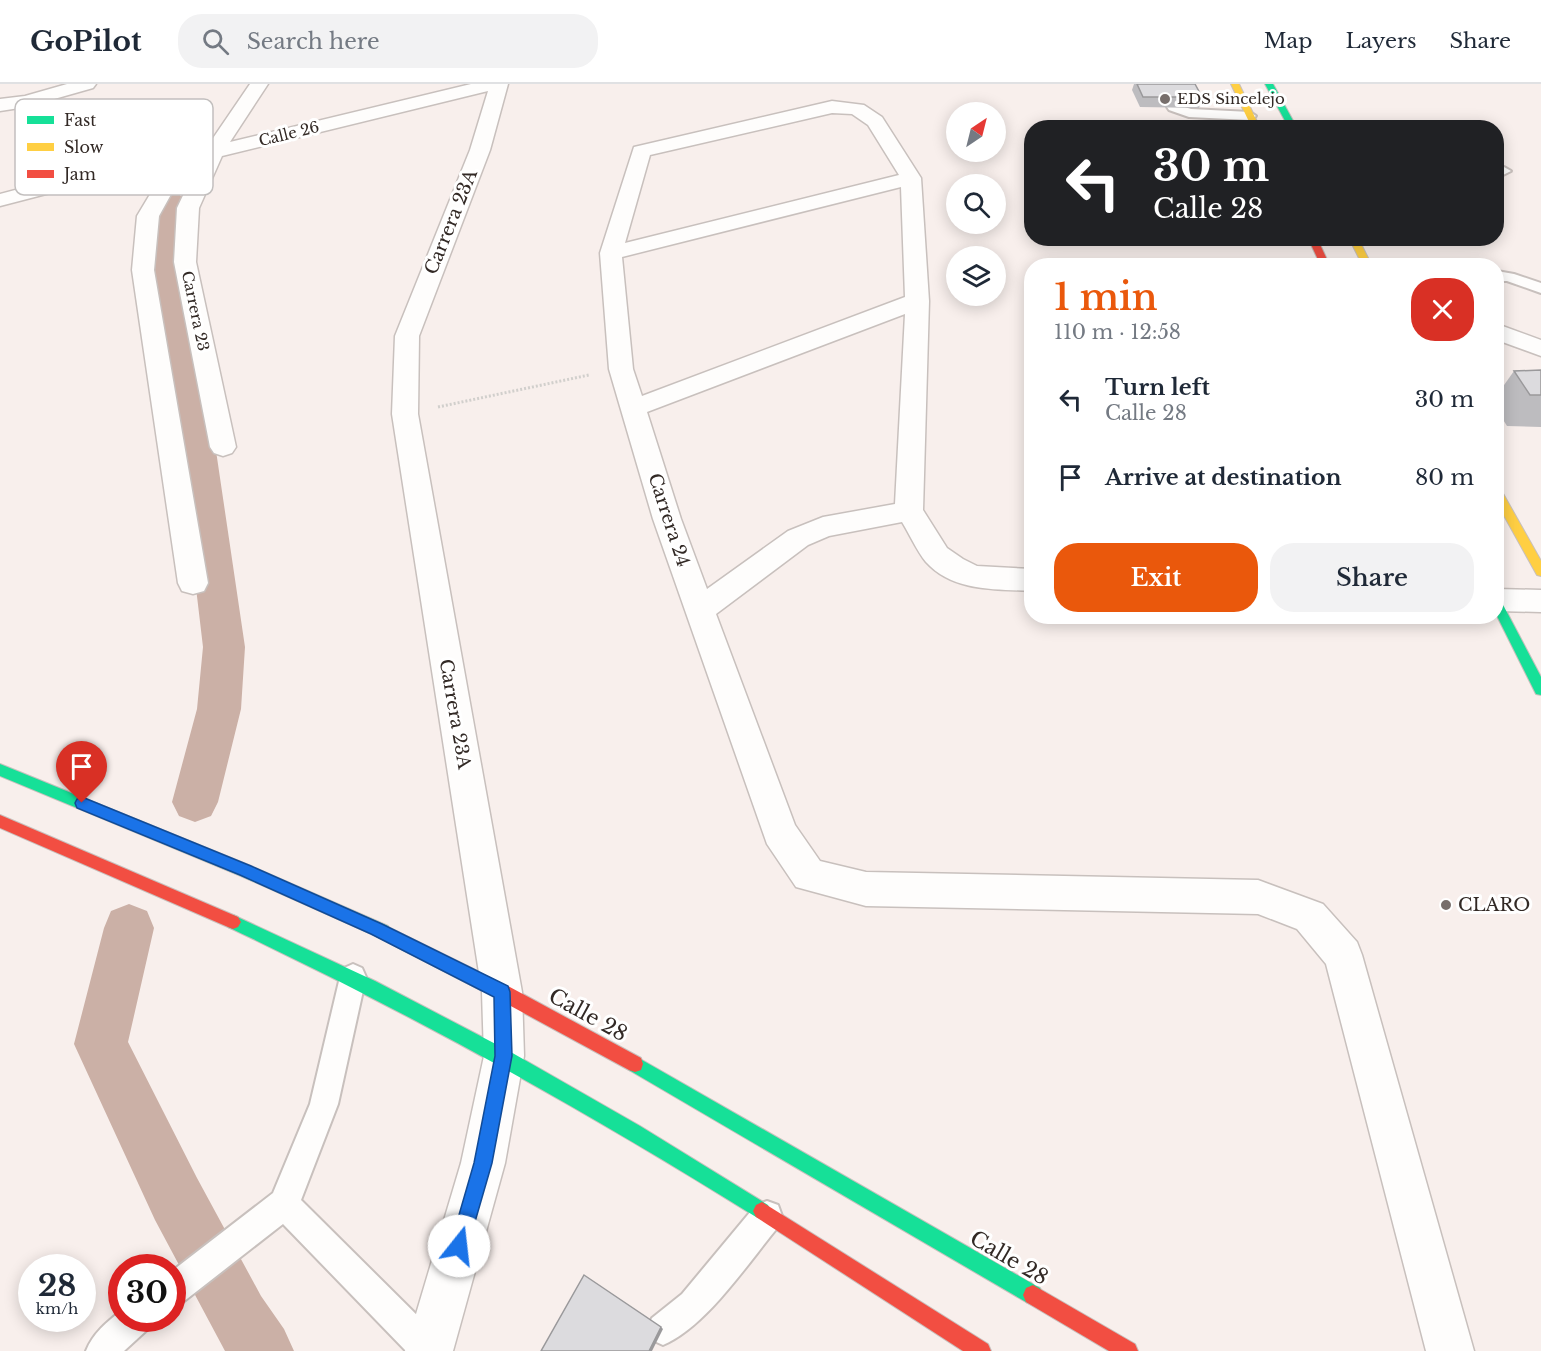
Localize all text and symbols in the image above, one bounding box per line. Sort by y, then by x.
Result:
search box [178,14,598,68]
text: GoPilot [30,24,142,59]
icon: search [199,25,232,58]
text: Search here [247,28,380,55]
text: Map [1264,28,1313,54]
text: Layers [1346,28,1417,54]
text: Share [1450,28,1511,54]
place label: EDS Sincelejo [1177,89,1285,108]
marker: EDS Sincelejo [1158,92,1172,106]
legend [15,99,213,195]
north arrow [946,102,1006,162]
map controls [946,102,1006,306]
text: Fast [64,110,96,130]
street label: Calle 26 [257,117,321,150]
text: Slow [64,137,104,157]
text: 30 m [1153,140,1269,192]
icon: left [1054,144,1132,222]
text: Jam [62,164,96,184]
street label: Carrera 23A [420,165,482,278]
button: search [946,174,1006,234]
text: Calle 28 [1153,192,1263,225]
button: layers [946,246,1006,306]
street label: Carrera 23 [178,269,213,353]
text: 1 min [1054,275,1158,320]
button: close [1411,278,1474,341]
text: 110 m · 12:58 [1054,320,1181,344]
text: Turn left [1105,374,1210,401]
icon: left [1054,383,1087,416]
text: 30 m [1415,386,1474,413]
text: Calle 28 [1105,401,1187,425]
icon: arrive [1054,461,1087,494]
text: Arrive at destination [1105,464,1342,491]
text: 80 m [1415,464,1474,491]
street label: Carrera 24 [644,471,694,569]
button: Exit [1054,543,1258,612]
button: Share [1270,543,1474,612]
street label: Carrera 23A [435,657,476,772]
pin [56,741,107,803]
icon: arrive [65,750,98,783]
place label: CLARO [1458,894,1530,916]
marker: CLARO [1439,898,1453,912]
street label: Calle 28 [544,983,632,1047]
position arrow [427,1214,491,1278]
street label: Calle 28 [965,1225,1053,1291]
speed limit sign: 30 [108,1254,186,1332]
text: 28 [38,1267,76,1304]
text: km/h [36,1299,78,1318]

